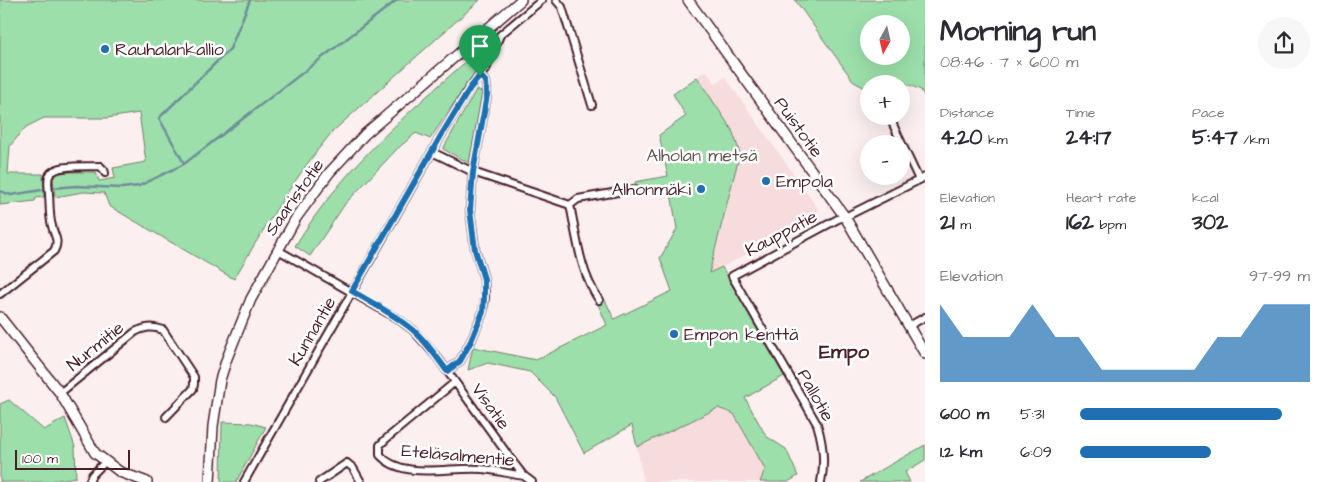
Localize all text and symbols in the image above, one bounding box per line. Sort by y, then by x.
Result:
text: Morning run [940,12,1096,51]
north arrow [860,15,910,65]
map controls [860,15,910,185]
button: share [1258,17,1310,69]
pin [459,25,501,76]
icon: arrive [466,32,494,60]
place label: Rauhalankallio [115,37,224,62]
marker: Rauhalankallio [99,43,111,55]
text: 08:46 · 7 × 600 m [940,51,1078,73]
button: + [860,75,910,125]
street label: Puistotie [768,92,829,163]
text: Distance [940,103,994,123]
text: Time [1066,103,1095,123]
text: Pace [1192,103,1224,123]
text: 4.20 [940,123,983,152]
text: 24:17 [1066,123,1111,152]
text: 5:47 [1192,123,1238,152]
text: km [983,130,1008,150]
text: /km [1238,130,1269,150]
button: − [860,135,910,185]
park label: Alholan metsä [647,143,757,168]
street label: Saaristotie [259,154,330,241]
place label: Empola [776,169,833,194]
marker: Empola [760,175,772,187]
place label: Alhonmäki [612,177,691,202]
marker: Alhonmäki [695,183,707,195]
text: Elevation [940,188,995,208]
text: Heart rate [1066,188,1136,208]
text: kcal [1192,188,1219,208]
street label: Kauppatie [741,204,822,263]
text: 21 [940,208,955,237]
text: 162 [1066,208,1094,237]
text: 302 [1192,208,1228,237]
text: m [955,215,971,235]
text: bpm [1094,215,1126,235]
text: Elevation [940,265,1003,287]
text: 97–99 m [1249,265,1310,287]
street label: Kunnantie [283,292,342,370]
street label: Nurmitie [61,315,129,377]
place label: Empon kenttä [684,322,799,347]
marker: Empon kenttä [668,328,680,340]
district label: Empo [819,338,870,366]
street label: Pallotie [791,365,840,426]
street label: Visatie [465,378,516,435]
text: 600 m [940,403,989,425]
text: 5:31 [1020,403,1044,425]
street label: Eteläsalmentie [400,438,516,473]
text: 1.2 km [940,441,982,463]
text: 6:09 [1020,441,1052,463]
scale bar [15,447,130,470]
text: 100 m [22,449,58,469]

